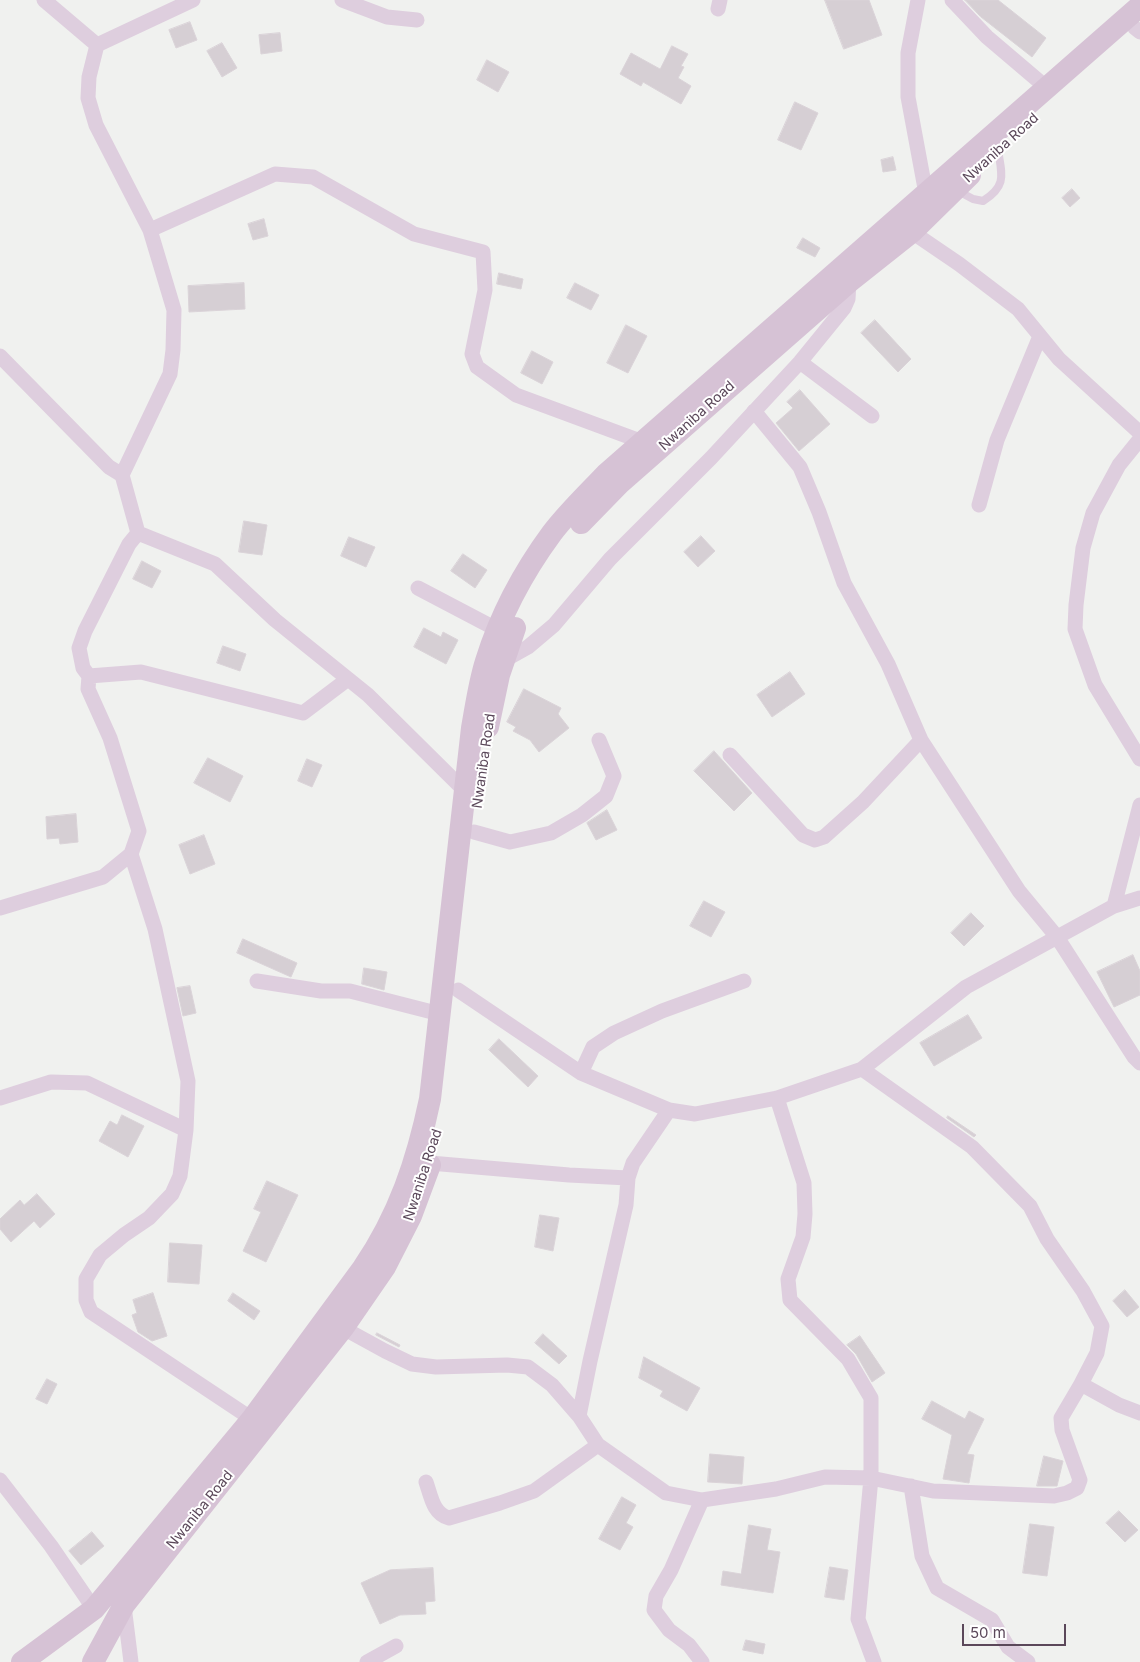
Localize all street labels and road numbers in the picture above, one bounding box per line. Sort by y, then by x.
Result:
street label: Nwaniba Road [960,110,1042,186]
street label: Nwaniba Road [656,378,738,454]
street label: Nwaniba Road [469,712,499,810]
street label: Nwaniba Road [400,1127,446,1223]
street label: Nwaniba Road [163,1467,237,1553]

